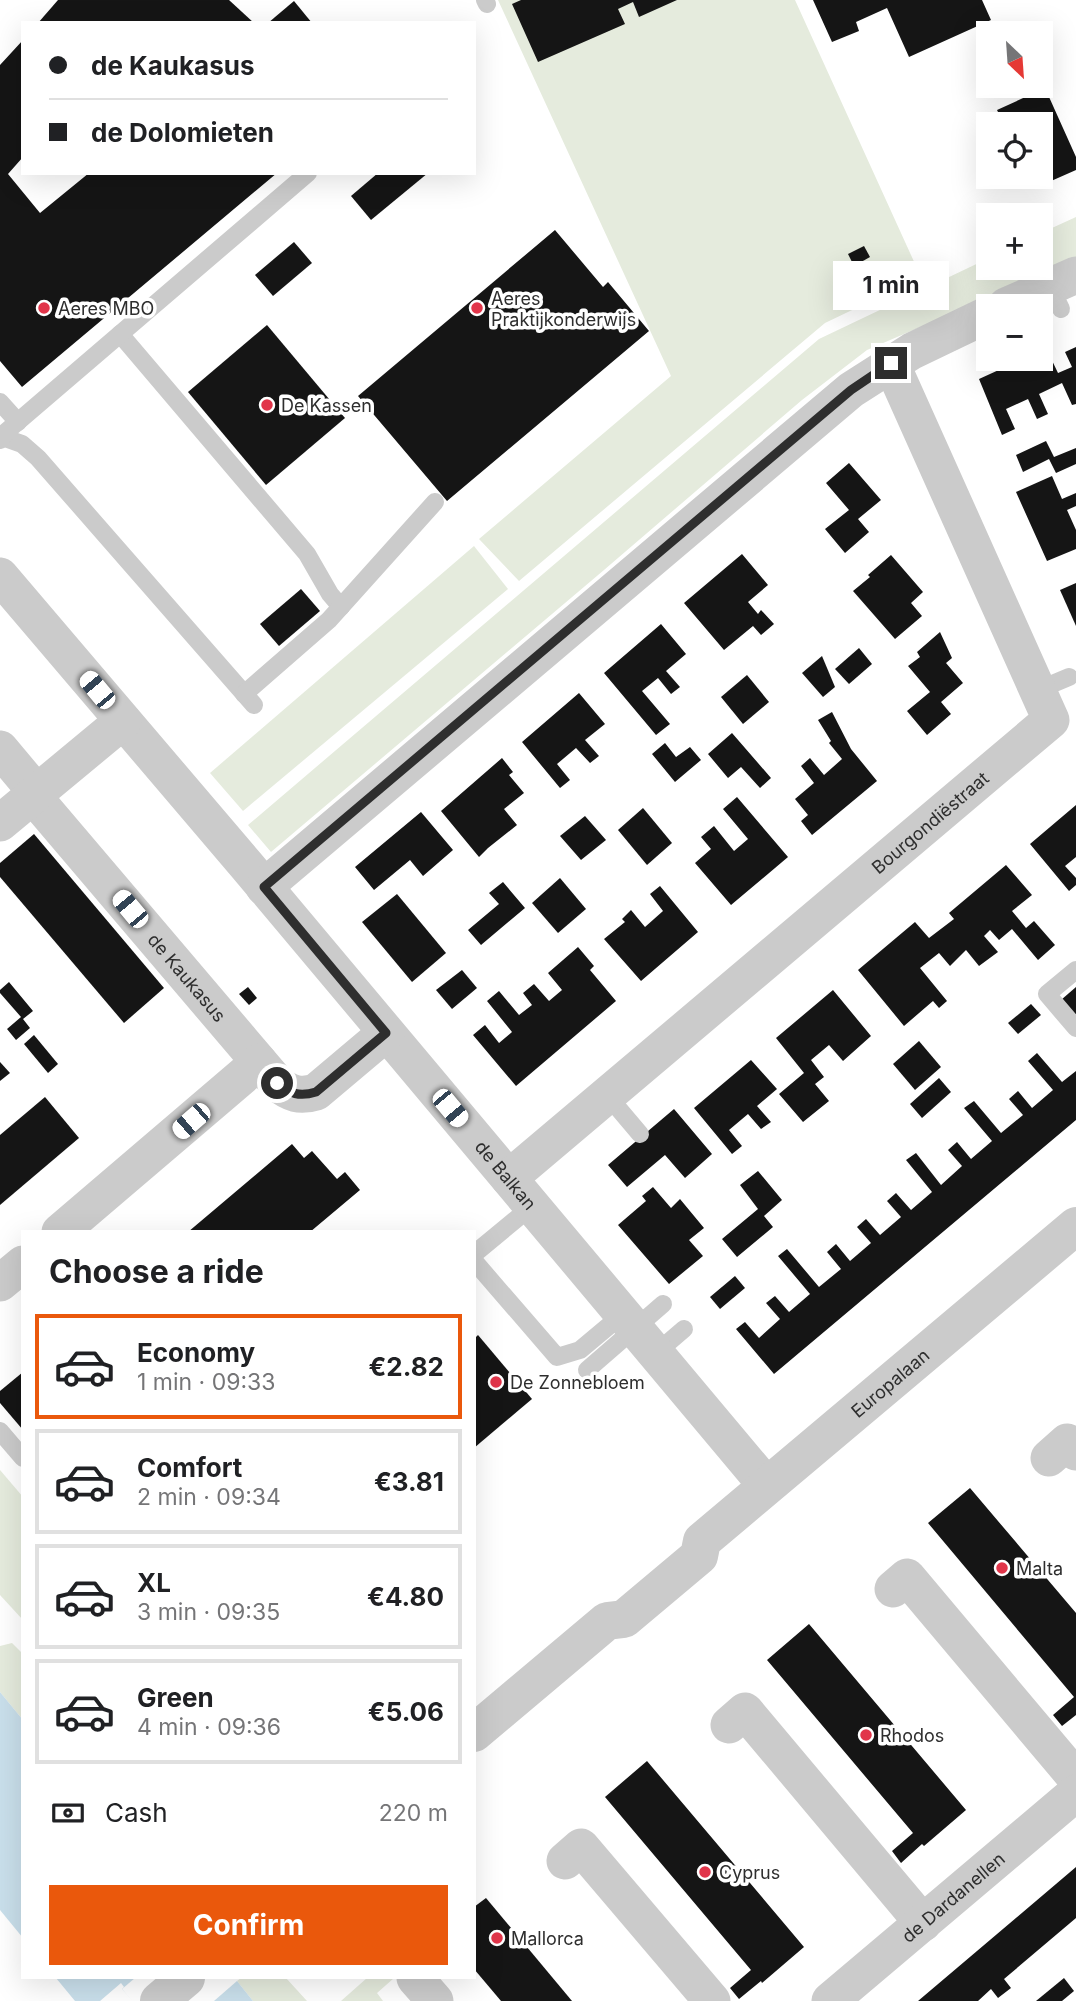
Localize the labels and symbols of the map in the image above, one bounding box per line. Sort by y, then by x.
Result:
north arrow [976,21,1054,98]
callout: 1 min [833,262,949,310]
place label: Aeres Praktijkonderwijs [491,288,636,330]
place label: Aeres MBO [58,298,154,319]
marker: Aeres MBO [36,300,52,316]
marker: Aeres Praktijkonderwijs [469,300,485,316]
route end [875,347,907,379]
place label: De Kassen [281,395,372,416]
marker: De Kassen [259,397,275,413]
car [76,667,119,713]
street label: Bourgondiëstraat [867,767,993,878]
car [109,886,152,932]
street label: de Kaukasus [144,929,231,1026]
route start [261,1067,293,1099]
car [429,1085,472,1131]
car [169,1099,214,1143]
street label: de Balkan [471,1136,541,1214]
street label: Europalaan [847,1344,933,1421]
place label: De Zonnebloem [510,1372,645,1393]
marker: De Zonnebloem [488,1374,504,1390]
place label: Malta [1016,1558,1063,1579]
marker: Malta [994,1560,1010,1576]
place label: Rhodos [880,1725,944,1746]
marker: Rhodos [858,1727,874,1743]
street label: de Dardanellen [897,1848,1009,1946]
place label: Cyprus [719,1862,780,1883]
marker: Cyprus [697,1864,713,1880]
place label: Mallorca [511,1928,584,1949]
marker: Mallorca [489,1930,505,1946]

